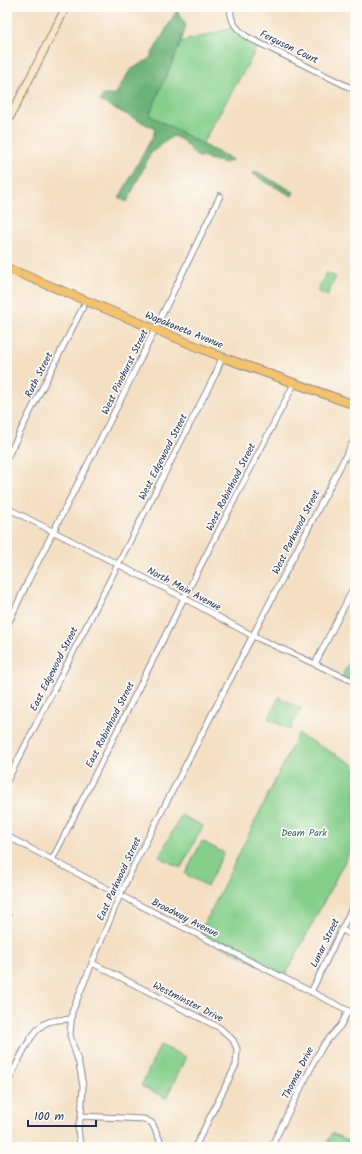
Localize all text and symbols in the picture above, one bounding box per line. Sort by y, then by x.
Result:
street label: Ferguson Court [257,26,321,68]
street label: Wapakoneta Avenue [143,307,226,353]
street label: West Pinehurst Street [97,327,153,417]
street label: Ruth Street [21,349,57,401]
street label: West Edgewood Street [134,411,192,503]
street label: West Robinhood Street [202,440,260,534]
street label: West Parkwood Street [268,487,324,577]
street label: North Main Avenue [144,563,224,615]
street label: East Edgewood Street [26,624,82,714]
street label: East Robinhood Street [81,679,139,771]
park label: Deam Park [281,825,327,841]
street label: East Parkwood Street [93,834,146,924]
street label: Broadway Avenue [149,894,222,942]
street label: Lunar Street [306,916,344,970]
street label: Westminster Drive [150,977,226,1027]
street label: Thomas Drive [278,1044,318,1102]
scale bar [28,1102,96,1128]
text: 100 m [34,1107,65,1126]

